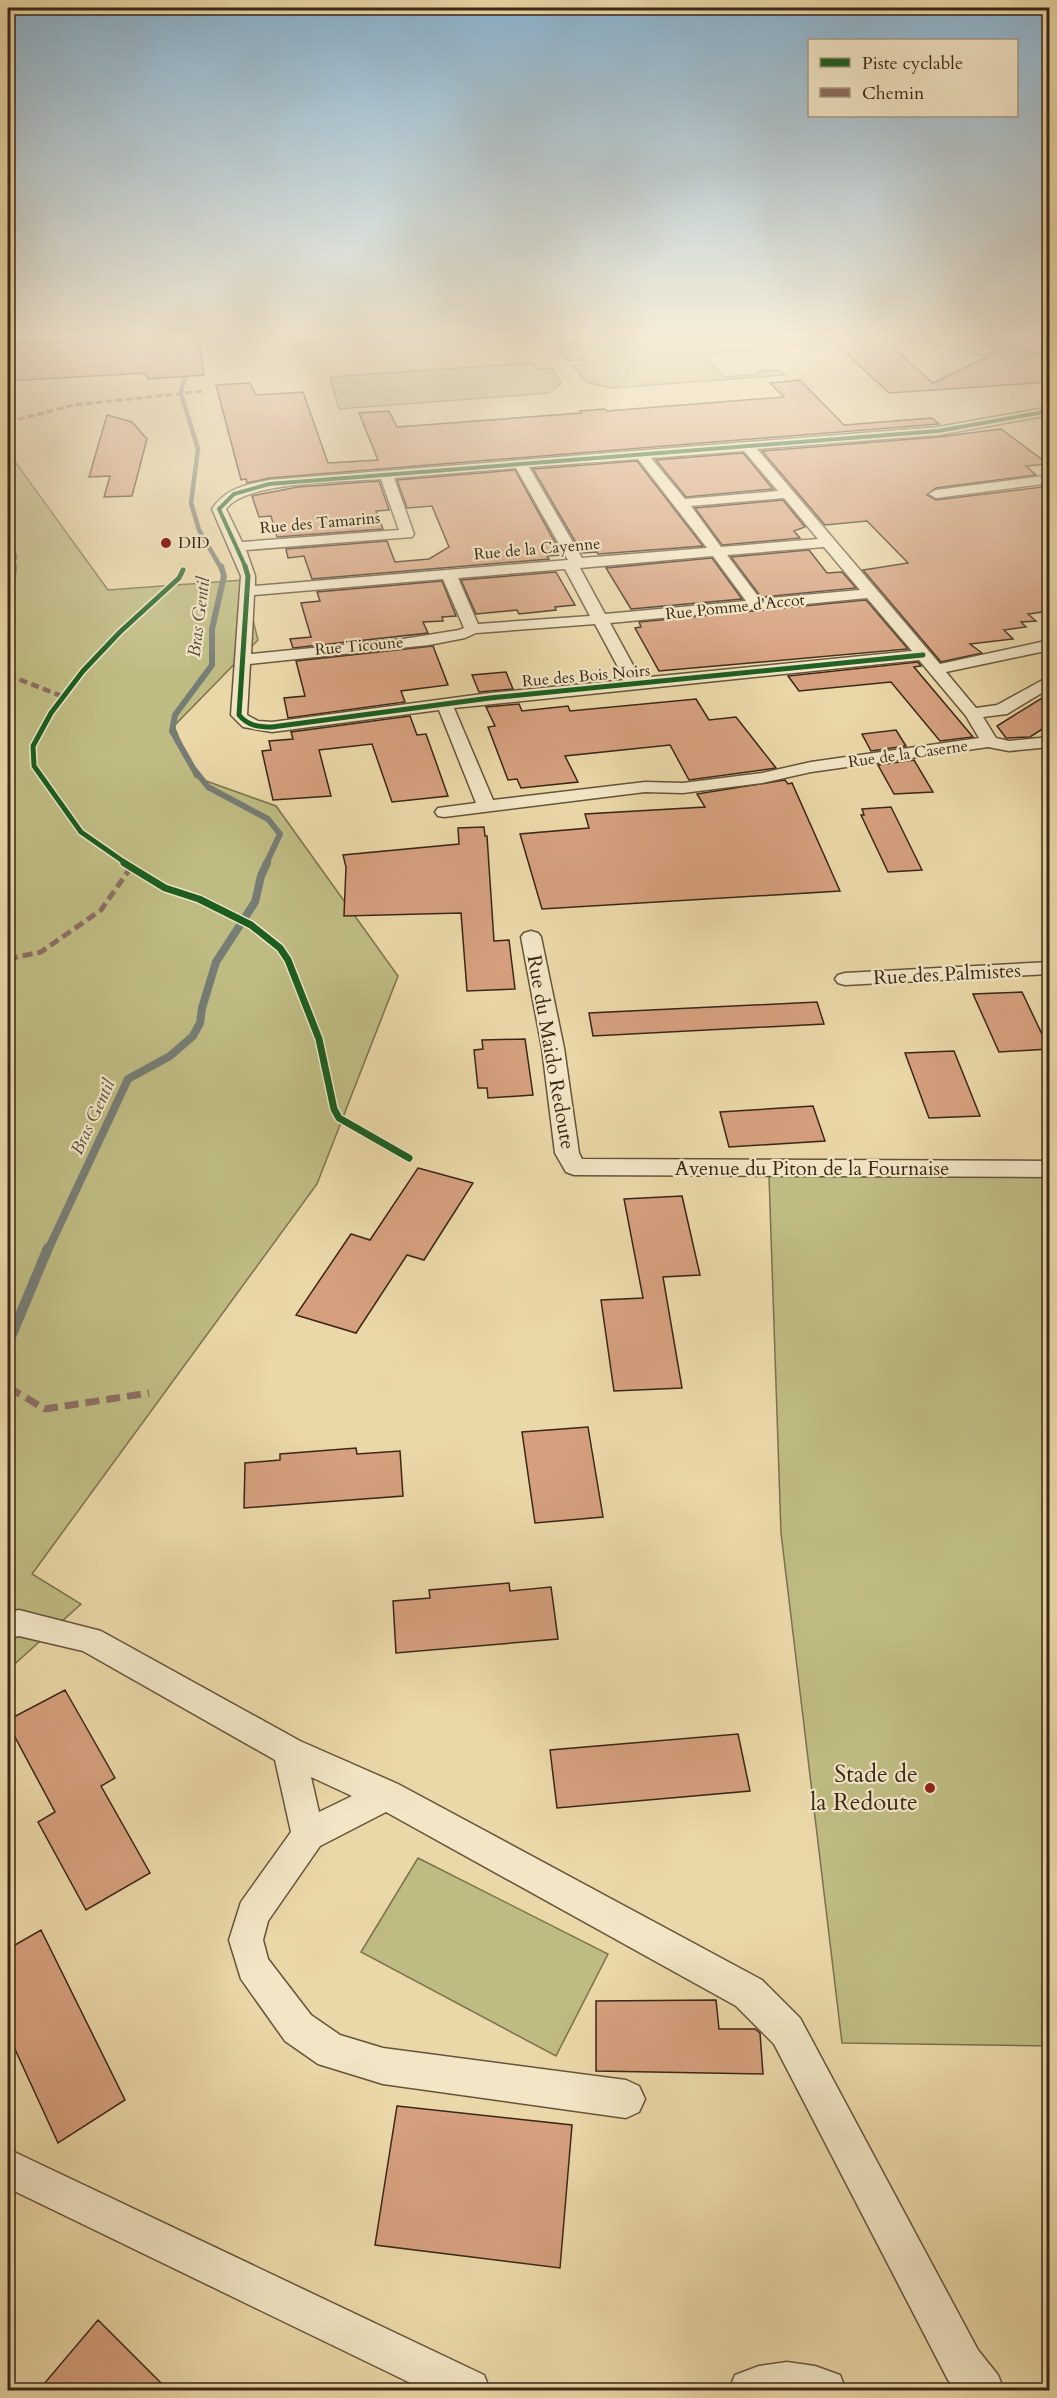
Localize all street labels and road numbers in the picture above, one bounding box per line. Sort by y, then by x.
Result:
street label: Rue des Tamarins [259,507,381,539]
street label: Rue de la Cayenne [473,533,601,565]
street label: Rue Pomme d'Accot [664,589,806,625]
street label: Rue Ticoune [314,631,404,661]
street label: Rue des Bois Noirs [521,659,651,693]
street label: Rue de la Caserne [847,735,969,773]
street label: Rue du Maido Redoute [521,953,581,1151]
street label: Rue des Palmistes [872,957,1022,991]
street label: Avenue du Piton de la Fournaise [675,1155,949,1182]

